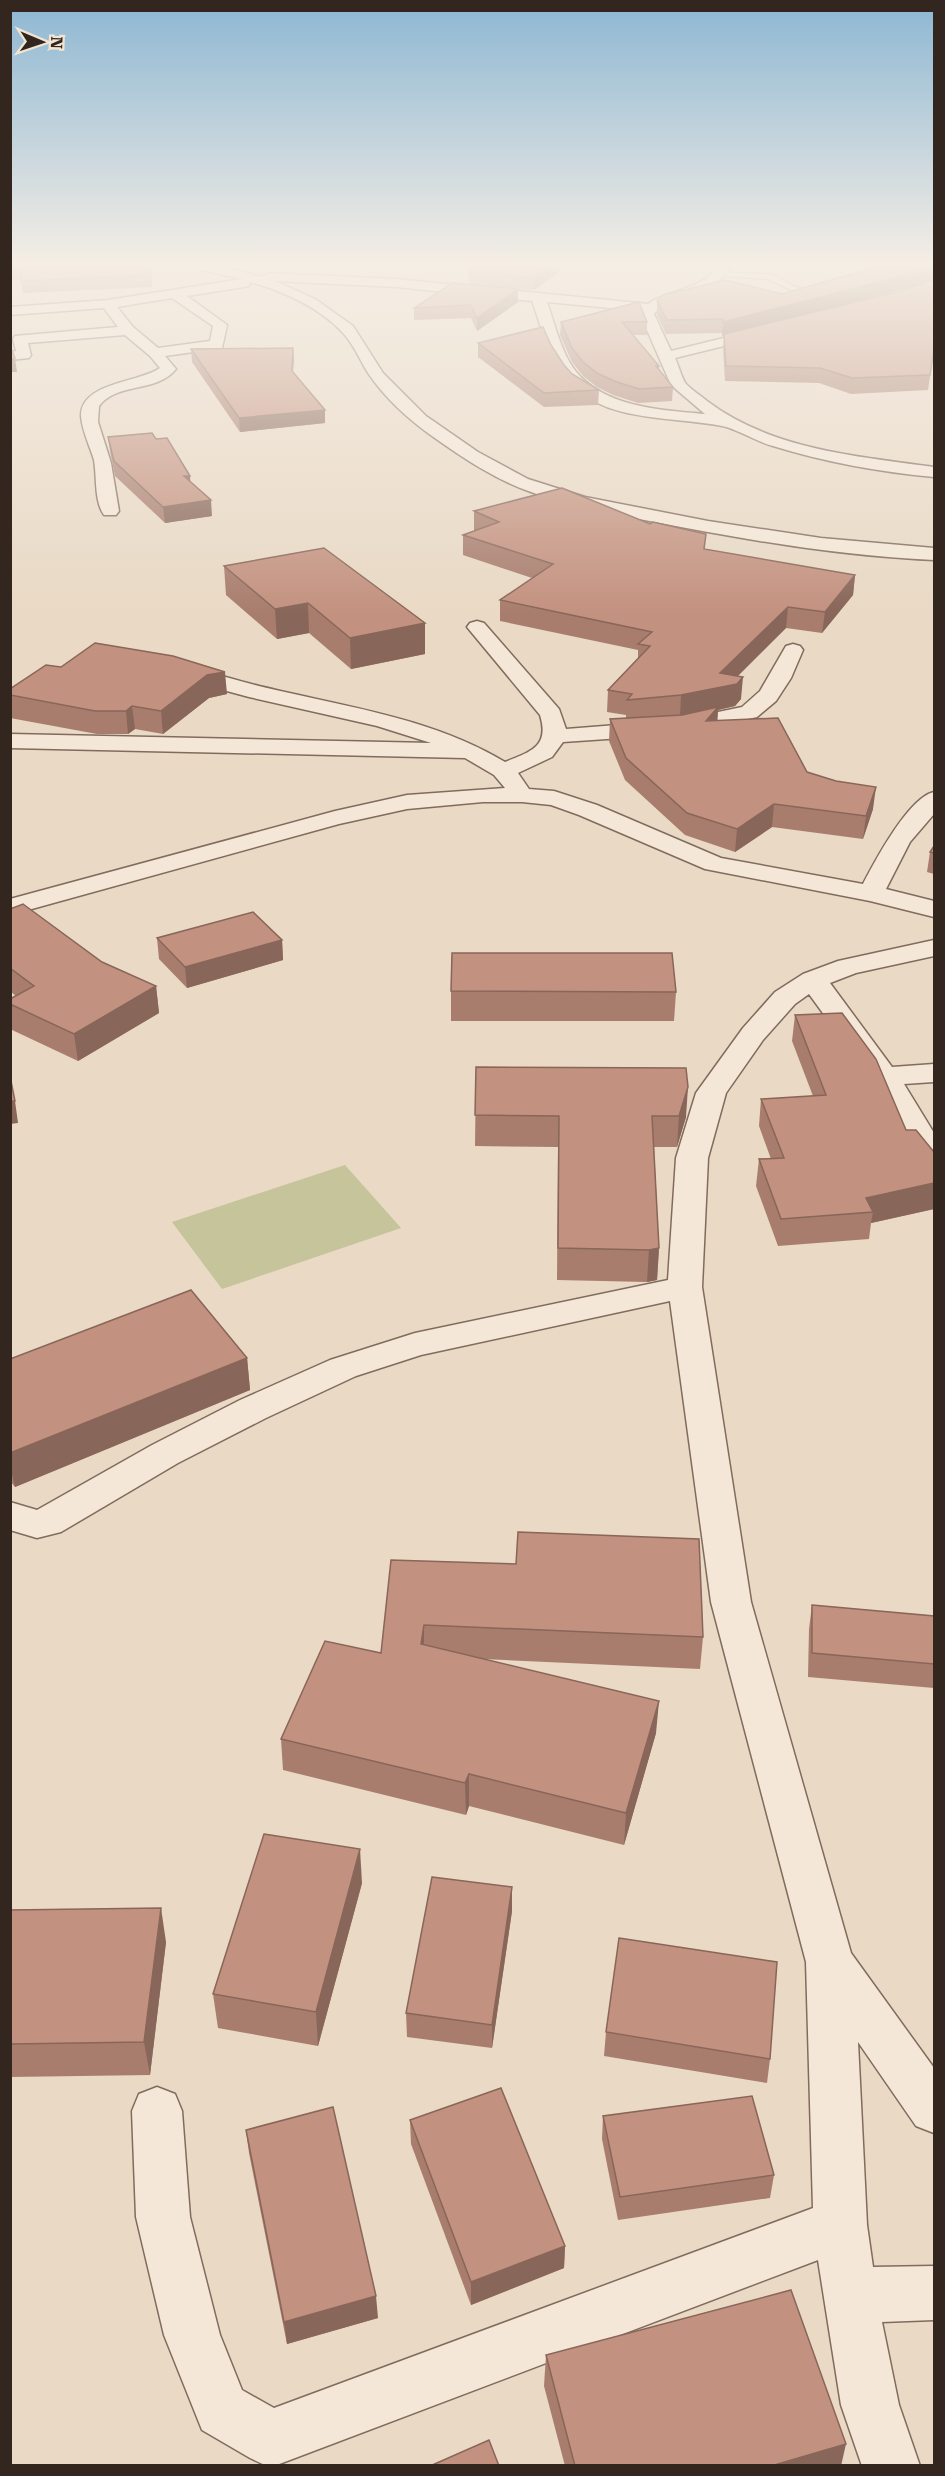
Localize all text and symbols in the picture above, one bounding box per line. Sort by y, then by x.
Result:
north arrow [12,12,72,72]
text: N [47,36,66,49]

